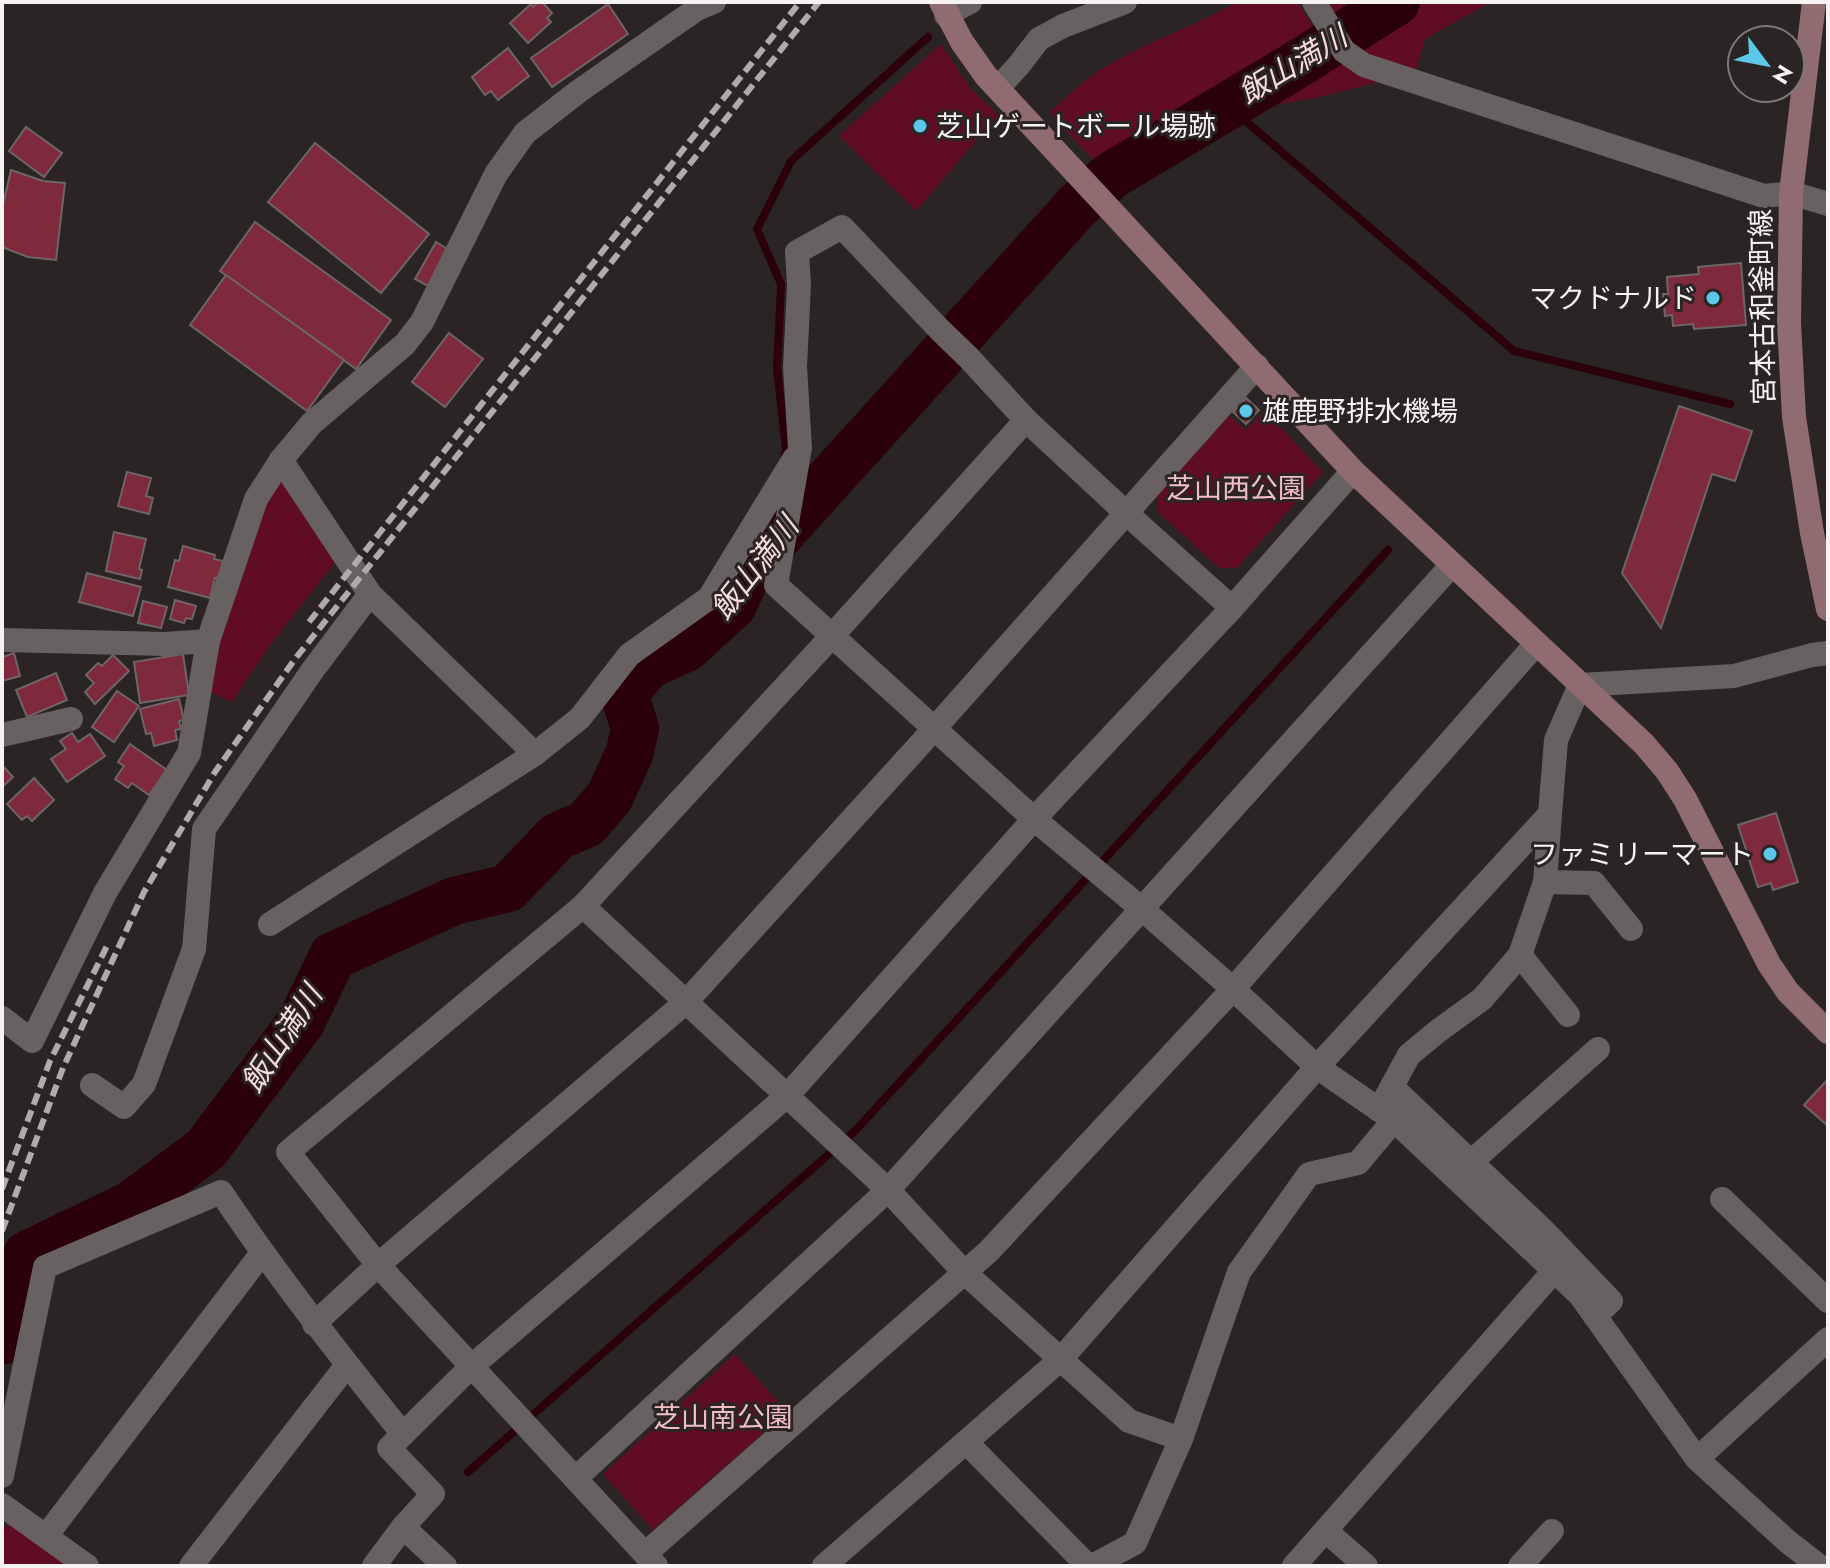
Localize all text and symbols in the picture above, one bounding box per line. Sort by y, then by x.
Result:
water label: 飯山満川 [1230,14,1358,114]
north arrow [1726,24,1806,104]
text: N [1765,59,1801,90]
place label: 芝山ゲートボール場跡 [936,106,1216,147]
marker: 芝山ゲートボール場跡 [911,117,929,135]
street label: 宮本古和釜町線 [1740,209,1785,405]
place label: マクドナルド [1529,278,1697,319]
marker: マクドナルド [1704,289,1722,307]
place label: 雄鹿野排水機場 [1262,391,1458,432]
marker: 雄鹿野排水機場 [1237,402,1255,420]
park label: 芝山西公園 [1166,468,1306,509]
water label: 飯山満川 [701,505,810,628]
place label: ファミリーマート [1530,834,1754,875]
marker: ファミリーマート [1761,845,1779,863]
water label: 飯山満川 [231,974,334,1101]
park label: 芝山南公園 [653,1397,793,1438]

